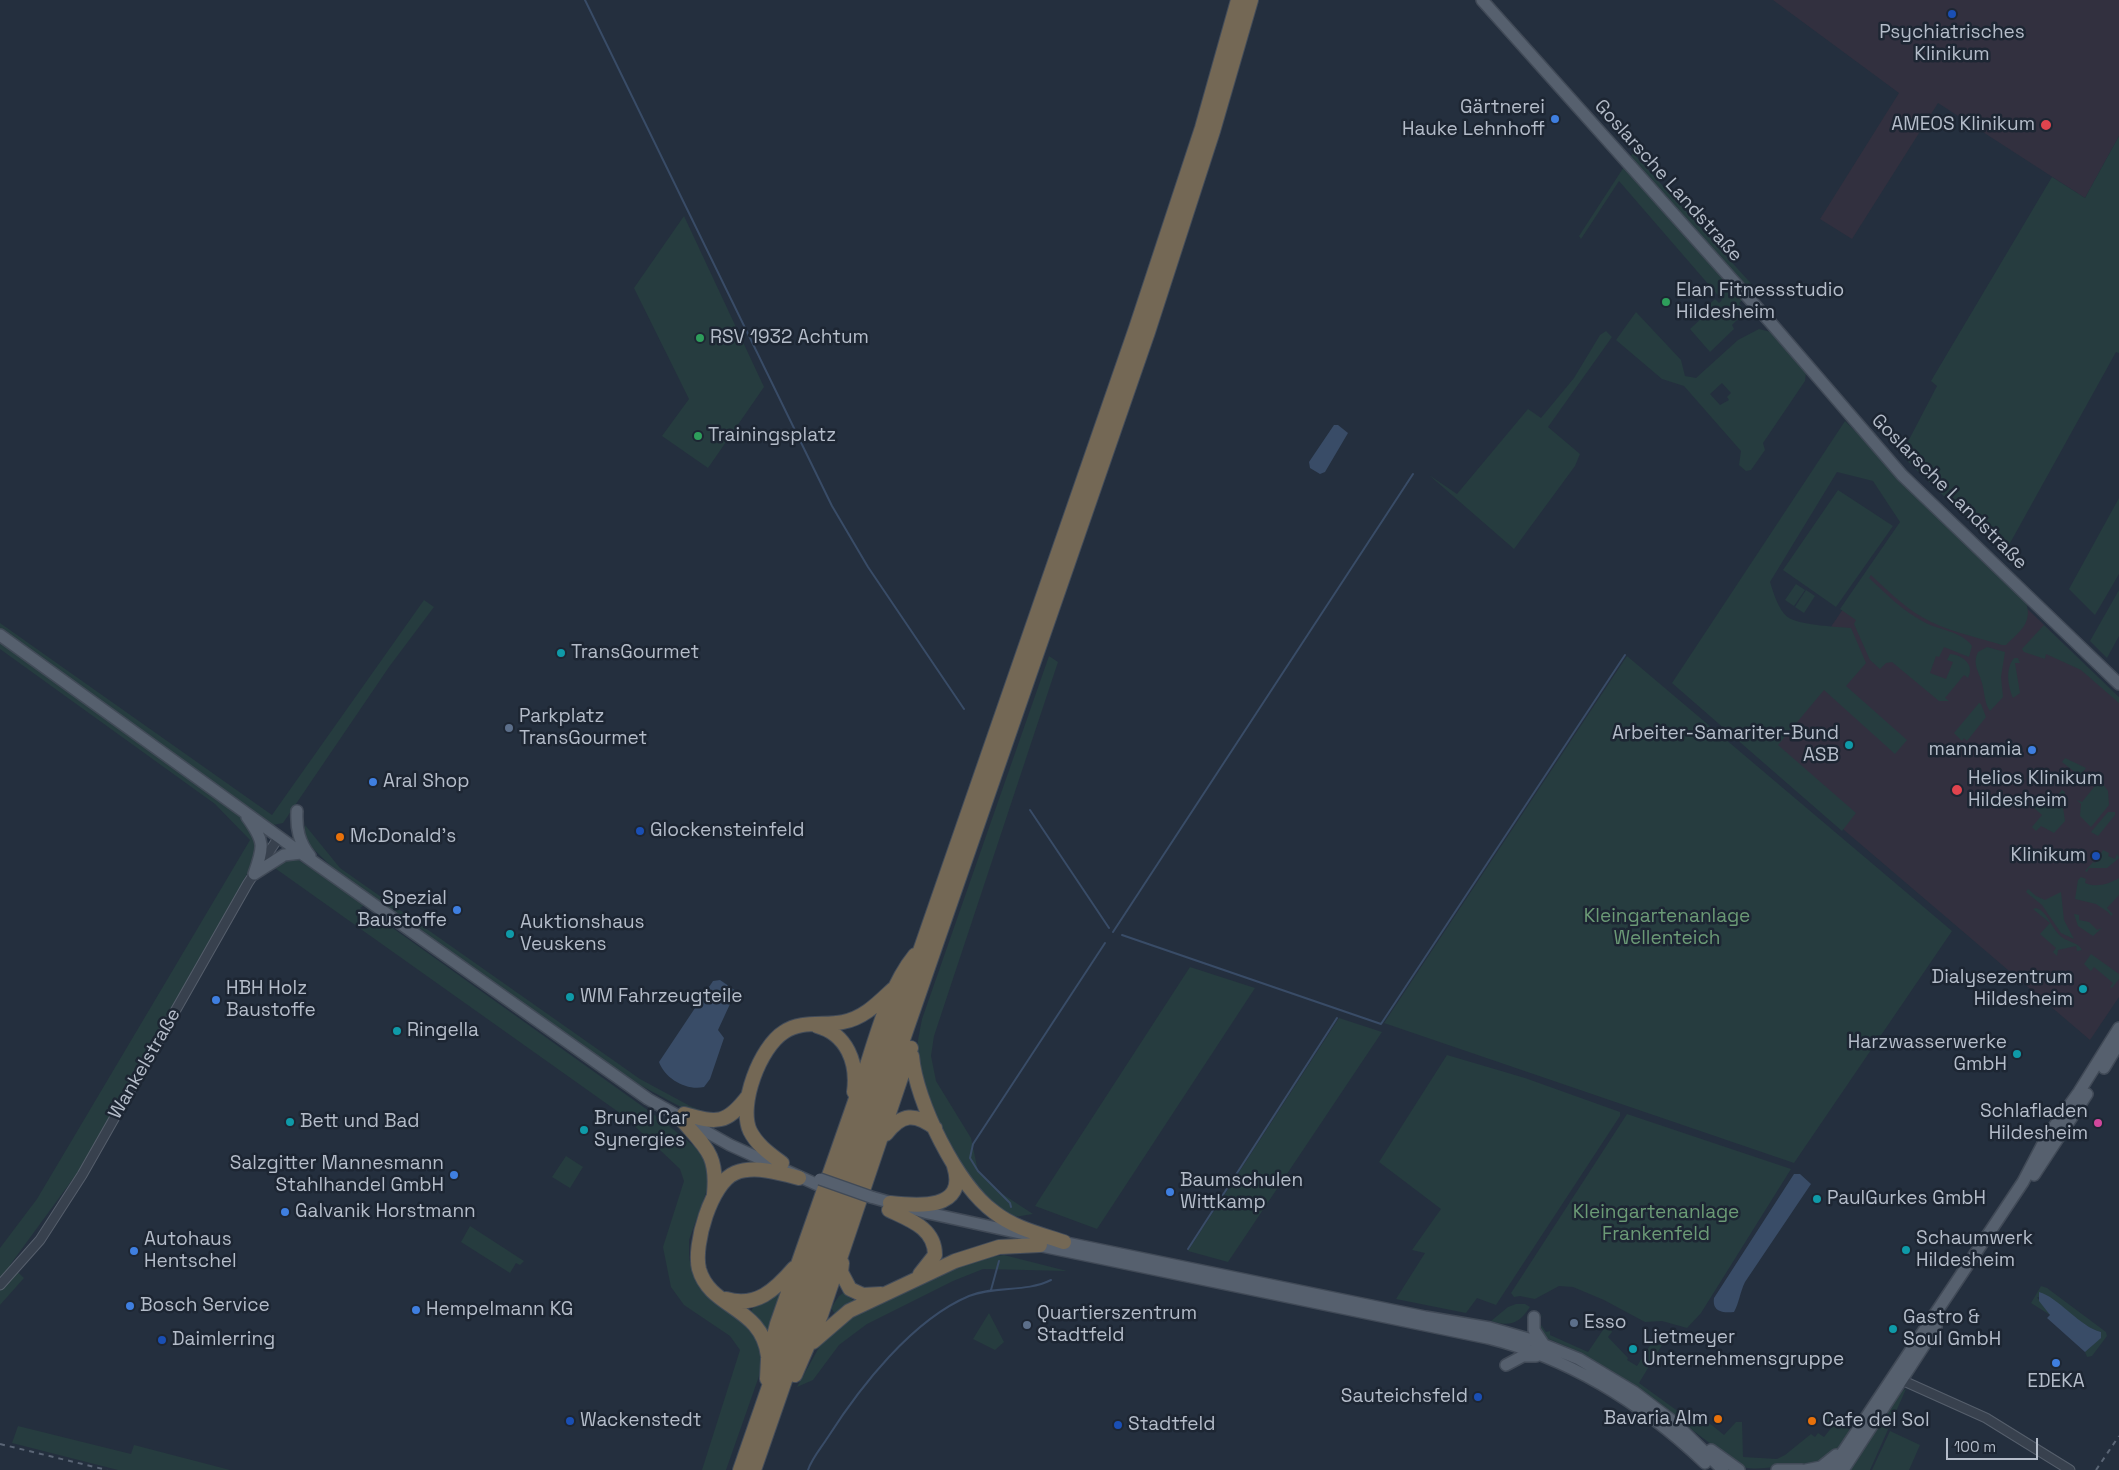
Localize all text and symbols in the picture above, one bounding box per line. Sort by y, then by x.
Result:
marker: Psychiatrisches Klinikum [1946,8,1958,20]
place label: Psychiatrisches Klinikum [1879,22,2025,66]
street label: Goslarsche Landstraße [1589,95,1747,267]
place label: Gärtnerei Hauke Lehnhoff [1402,97,1545,141]
marker: Gärtnerei Hauke Lehnhoff [1549,113,1561,125]
place label: AMEOS Klinikum [1891,114,2035,136]
marker: AMEOS Klinikum [2039,118,2053,132]
place label: Elan Fitnessstudio Hildesheim [1676,280,1844,324]
marker: Elan Fitnessstudio Hildesheim [1660,296,1672,308]
place label: RSV 1932 Achtum [710,327,869,349]
marker: RSV 1932 Achtum [694,332,706,344]
street label: Goslarsche Landstraße [1866,409,2032,575]
place label: Trainingsplatz [708,425,836,447]
marker: Trainingsplatz [692,430,704,442]
place label: TransGourmet [571,642,699,664]
marker: TransGourmet [555,647,567,659]
place label: Parkplatz TransGourmet [519,706,647,750]
marker: Parkplatz TransGourmet [503,722,515,734]
place label: Arbeiter-Samariter-Bund ASB [1612,723,1839,767]
marker: Arbeiter-Samariter-Bund ASB [1843,739,1855,751]
place label: mannamia [1929,739,2022,761]
marker: mannamia [2026,744,2038,756]
place label: Helios Klinikum Hildesheim [1968,768,2103,812]
place label: Aral Shop [383,771,470,793]
marker: Aral Shop [367,776,379,788]
marker: Helios Klinikum Hildesheim [1950,783,1964,797]
place label: Glockensteinfeld [650,820,804,842]
marker: Glockensteinfeld [634,825,646,837]
place label: McDonald's [350,826,456,848]
marker: McDonald's [334,831,346,843]
place label: Klinikum [2011,845,2086,867]
marker: Klinikum [2090,850,2102,862]
place label: Spezial Baustoffe [357,888,447,932]
marker: Spezial Baustoffe [451,904,463,916]
park label: Kleingartenanlage Wellenteich [1584,906,1750,950]
place label: Auktionshaus Veuskens [520,912,645,956]
marker: Auktionshaus Veuskens [504,928,516,940]
place label: Dialysezentrum Hildesheim [1932,967,2073,1011]
place label: HBH Holz Baustoffe [226,978,316,1022]
marker: Dialysezentrum Hildesheim [2077,983,2089,995]
place label: WM Fahrzeugteile [580,986,743,1008]
marker: WM Fahrzeugteile [564,991,576,1003]
marker: HBH Holz Baustoffe [210,994,222,1006]
street label: Wankelstraße [104,1005,186,1123]
place label: Ringella [407,1020,479,1042]
marker: Ringella [391,1025,403,1037]
place label: Harzwasserwerke GmbH [1848,1032,2007,1076]
marker: Harzwasserwerke GmbH [2011,1048,2023,1060]
place label: Schlafladen Hildesheim [1980,1101,2088,1145]
place label: Brunel Car Synergies [594,1108,688,1152]
place label: Bett und Bad [300,1111,419,1133]
marker: Bett und Bad [284,1116,296,1128]
marker: Schlafladen Hildesheim [2092,1117,2104,1129]
marker: Brunel Car Synergies [578,1124,590,1136]
place label: Salzgitter Mannesmann Stahlhandel GmbH [230,1153,444,1197]
marker: Salzgitter Mannesmann Stahlhandel GmbH [448,1169,460,1181]
place label: Baumschulen Wittkamp [1180,1170,1303,1214]
marker: Baumschulen Wittkamp [1164,1186,1176,1198]
place label: PaulGurkes GmbH [1827,1188,1986,1210]
marker: PaulGurkes GmbH [1811,1193,1823,1205]
place label: Galvanik Horstmann [295,1201,476,1223]
park label: Kleingartenanlage Frankenfeld [1573,1202,1739,1246]
marker: Galvanik Horstmann [279,1206,291,1218]
place label: Schaumwerk Hildesheim [1916,1228,2033,1272]
place label: Autohaus Hentschel [144,1229,237,1273]
marker: Schaumwerk Hildesheim [1900,1244,1912,1256]
marker: Autohaus Hentschel [128,1245,140,1257]
place label: Bosch Service [140,1295,270,1317]
place label: Hempelmann KG [426,1299,573,1321]
marker: Bosch Service [124,1300,136,1312]
place label: Quartierszentrum Stadtfeld [1037,1303,1197,1347]
marker: Hempelmann KG [410,1304,422,1316]
place label: Gastro & Soul GmbH [1903,1307,2001,1351]
place label: Esso [1584,1312,1626,1334]
marker: Esso [1568,1317,1580,1329]
marker: Quartierszentrum Stadtfeld [1021,1319,1033,1331]
marker: Gastro & Soul GmbH [1887,1323,1899,1335]
place label: Lietmeyer Unternehmensgruppe [1643,1327,1844,1371]
place label: Daimlerring [172,1329,275,1351]
marker: Daimlerring [156,1334,168,1346]
marker: Lietmeyer Unternehmensgruppe [1627,1343,1639,1355]
marker: EDEKA [2050,1357,2062,1369]
place label: EDEKA [2027,1371,2085,1393]
place label: Sauteichsfeld [1341,1386,1468,1408]
marker: Sauteichsfeld [1472,1391,1484,1403]
place label: Bavaria Alm [1604,1408,1708,1430]
place label: Wackenstedt [580,1410,701,1432]
place label: Cafe del Sol [1822,1410,1930,1432]
marker: Bavaria Alm [1712,1413,1724,1425]
place label: Stadtfeld [1128,1414,1215,1436]
marker: Wackenstedt [564,1415,576,1427]
marker: Cafe del Sol [1806,1415,1818,1427]
marker: Stadtfeld [1112,1419,1124,1431]
scale bar [1949,1428,2042,1460]
text: 100 m [1954,1437,1996,1456]

